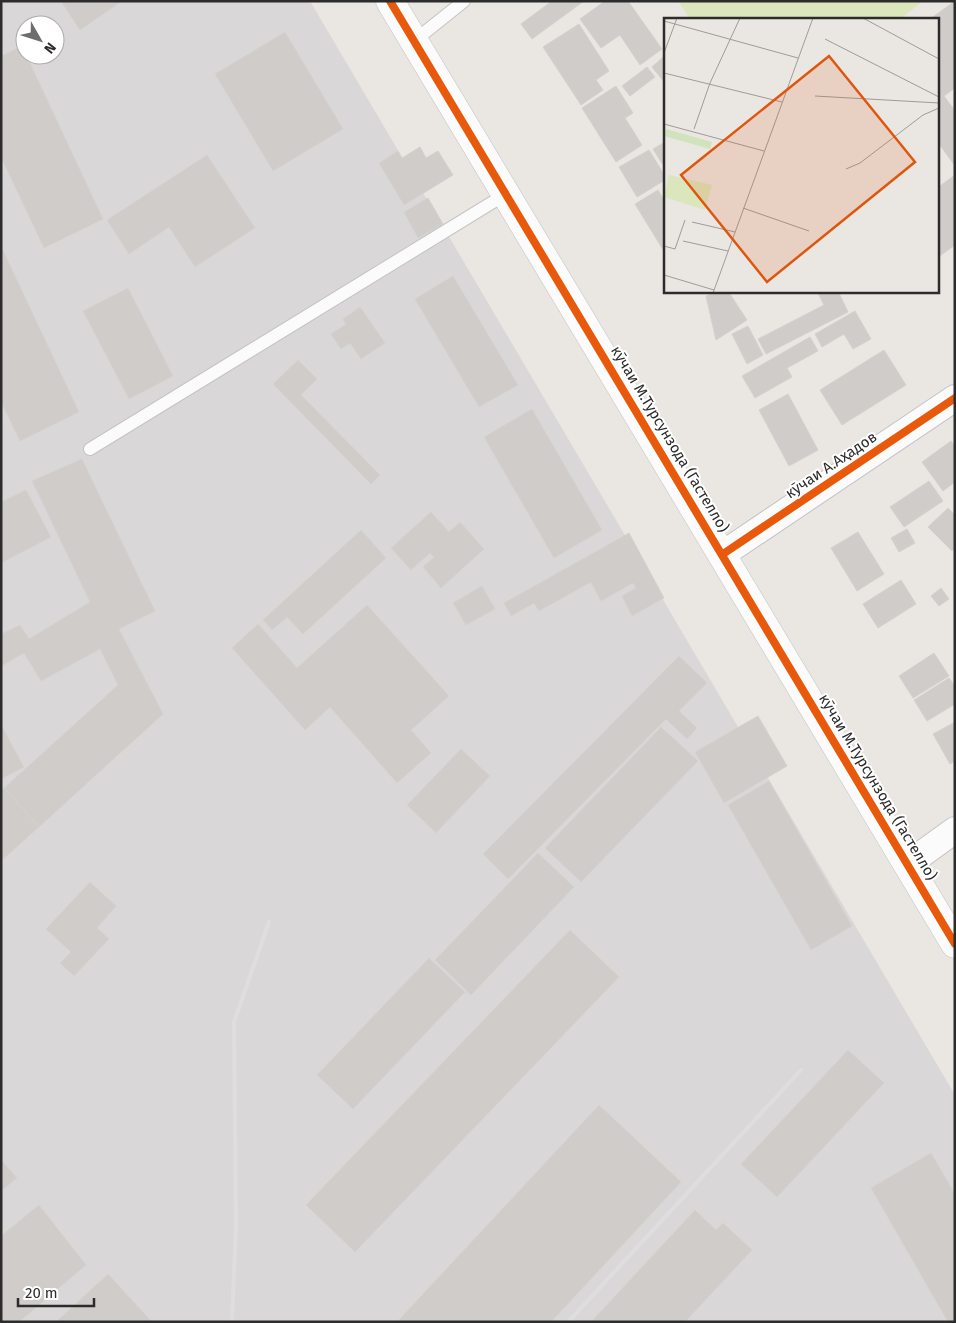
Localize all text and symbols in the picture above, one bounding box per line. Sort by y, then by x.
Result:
north arrow [15,15,65,65]
inset map [664,18,938,292]
text: N [40,39,59,57]
street label: кӯчаи М.Турсунзода (Гастелло) [607,343,733,535]
street label: кӯчаи А.Аҳадов [782,428,880,502]
street label: кӯчаи М.Турсунзода (Гастелло) [815,691,941,883]
scale bar [18,1276,94,1308]
text: 20 m [25,1284,58,1302]

